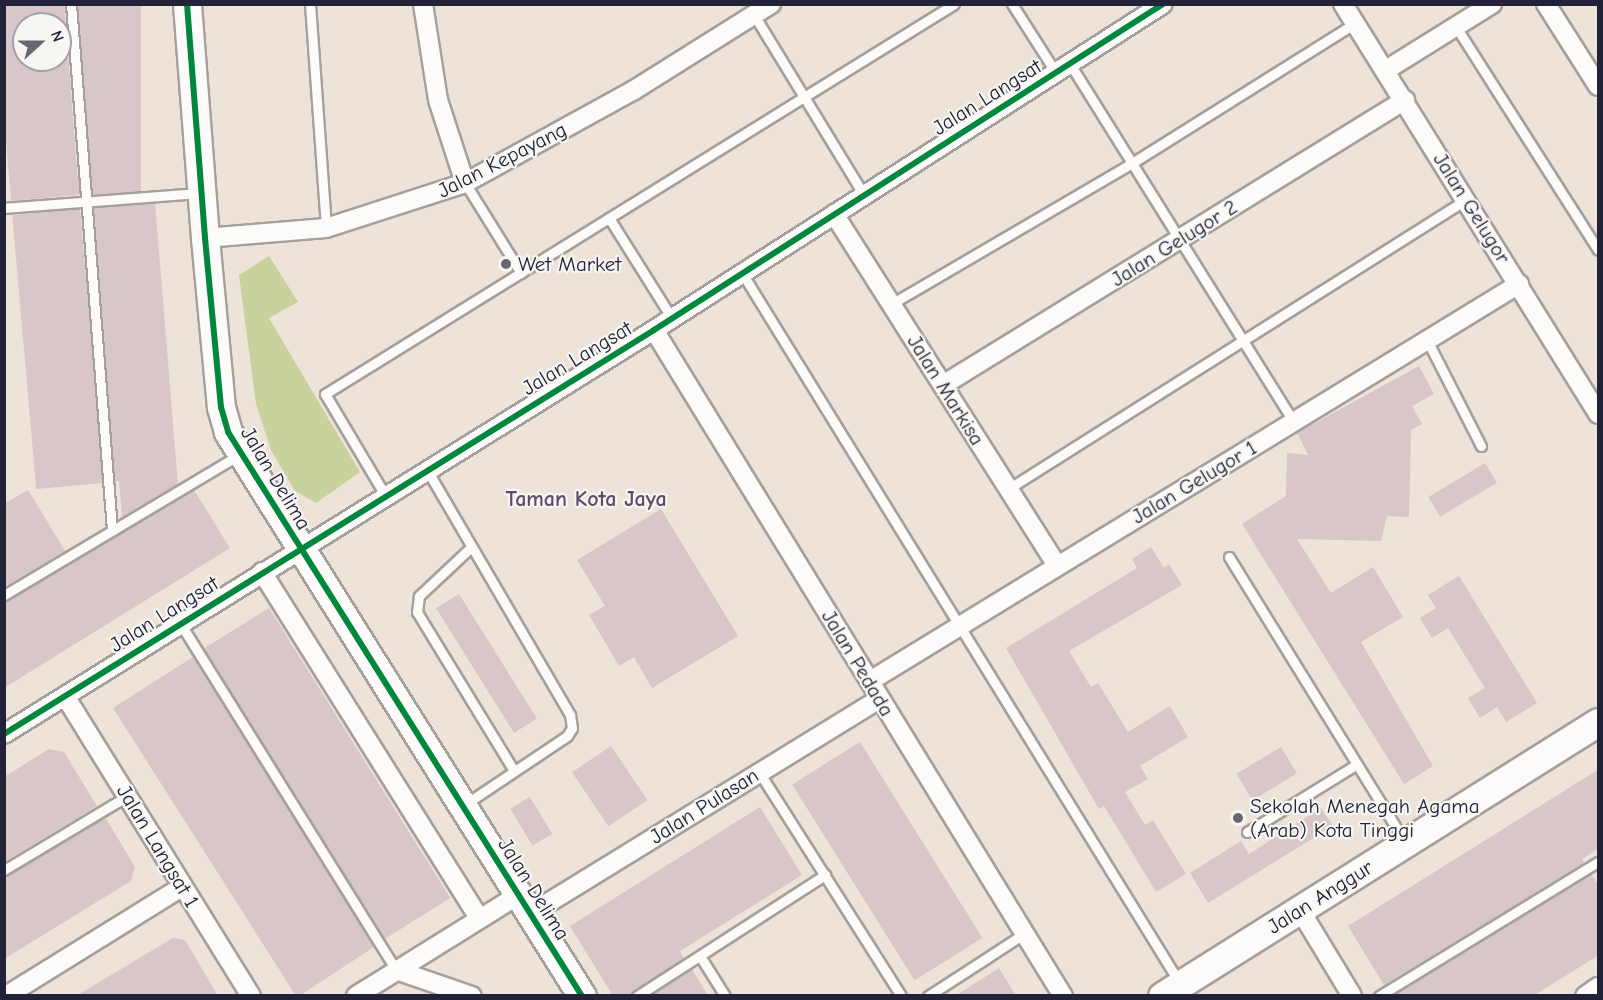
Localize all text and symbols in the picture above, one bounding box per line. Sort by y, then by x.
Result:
north arrow [12,12,72,72]
text: N [47,28,67,44]
street label: Jalan Langsat [928,54,1046,140]
street label: Jalan Kepayang [433,117,571,203]
street label: Jalan Gelugor [1428,148,1516,268]
street label: Jalan Gelugor 2 [1106,194,1242,292]
place label: Wet Market [518,251,621,277]
marker: Wet Market [499,257,513,271]
street label: Jalan Langsat [517,315,637,401]
street label: Jalan Markisa [902,330,990,450]
street label: Jalan Delima [235,422,317,534]
street label: Jalan Gelugor 1 [1127,435,1261,529]
district label: Taman Kota Jaya [505,487,667,513]
street label: Jalan Langsat [105,571,223,657]
street label: Jalan Pedada [816,605,900,721]
street label: Jalan Pulasan [645,763,763,849]
street label: Jalan Langsat 1 [111,780,205,912]
place label: Sekolah Menegah Agama (Arab) Kota Tinggi [1250,793,1480,843]
marker: Sekolah Menegah Agama (Arab) Kota Tinggi [1231,811,1245,825]
street label: Jalan Delima [493,833,575,945]
street label: Jalan Anggur [1263,855,1377,939]

